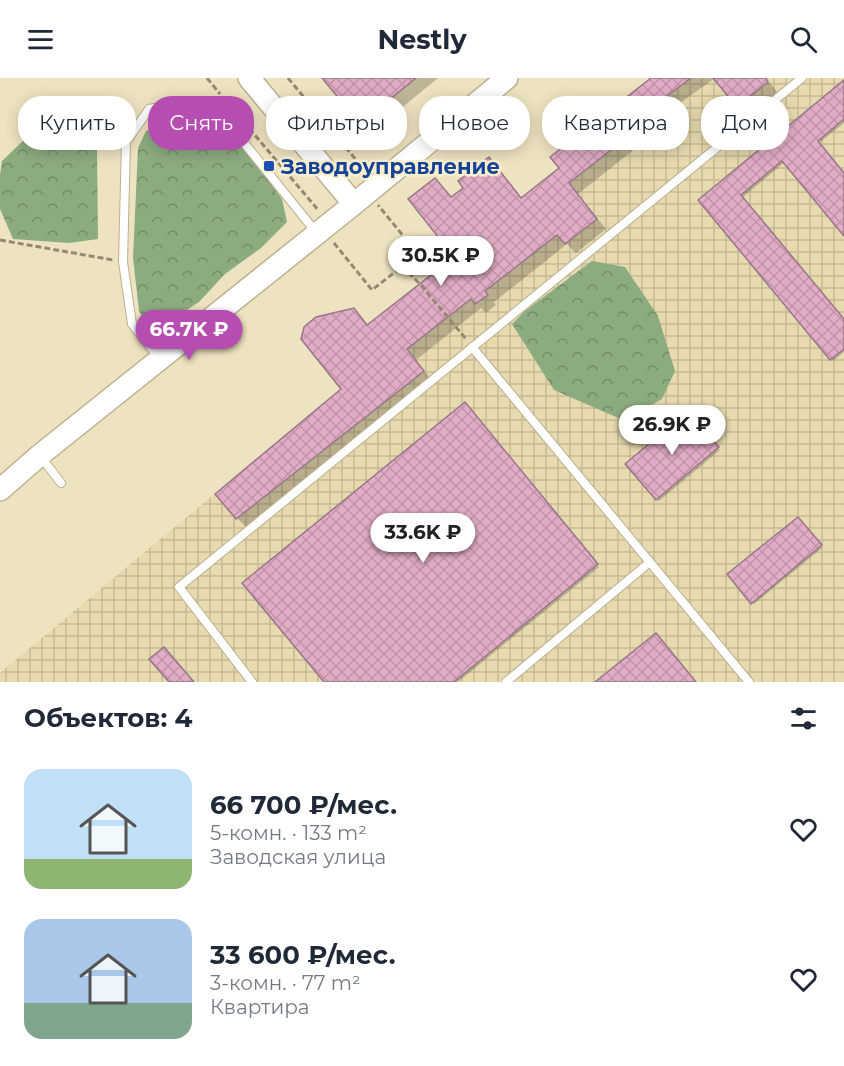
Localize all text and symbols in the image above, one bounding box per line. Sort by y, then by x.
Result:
icon: menu [24,23,57,56]
text: Nestly [377,23,467,56]
icon: search [787,23,820,56]
chip: Купить [18,96,136,150]
chip: Снять [148,96,254,150]
chip: Фильтры [266,96,407,150]
chip: Новое [419,96,530,150]
chip: Квартира [542,96,689,150]
chip: Дом [701,96,789,150]
place label: Заводоуправление [280,154,500,179]
marker: Заводоуправление [262,159,276,173]
pin: 30.5K ₽ [386,236,496,287]
text: 30.5K ₽ [402,243,480,267]
pin: 66.7K ₽ [134,310,244,361]
text: 66.7K ₽ [150,317,228,341]
pin: 26.9K ₽ [617,405,727,456]
text: 26.9K ₽ [633,412,711,436]
pin: 33.6K ₽ [368,513,478,564]
text: 33.6K ₽ [384,520,462,544]
text: Объектов: 4 [24,702,193,734]
icon: filters [787,702,820,735]
text: 66 700 ₽/мес. [210,789,397,821]
icon: home [72,793,144,865]
icon: heart [787,813,820,846]
text: 5-комн. · 133 m² [210,821,367,845]
text: Заводская улица [210,845,386,869]
text: 33 600 ₽/мес. [210,939,395,971]
icon: home [72,943,144,1015]
icon: heart [787,963,820,996]
text: 3-комн. · 77 m² [210,971,361,995]
text: Квартира [210,995,310,1019]

